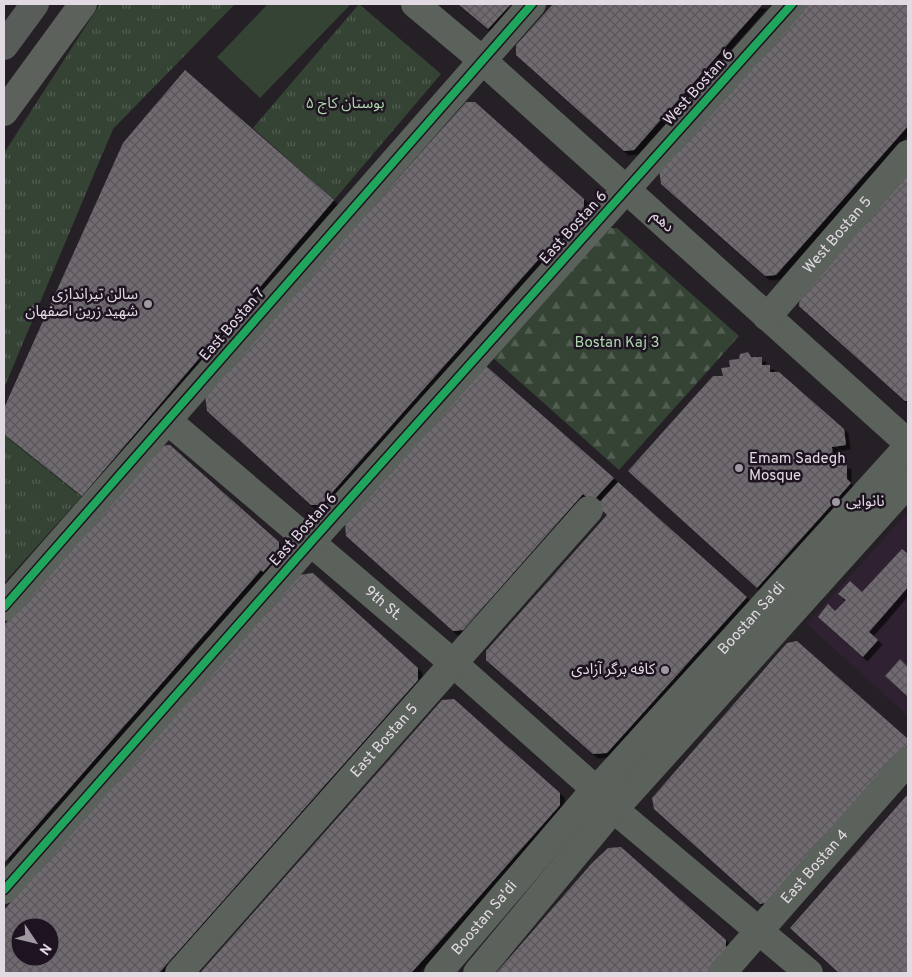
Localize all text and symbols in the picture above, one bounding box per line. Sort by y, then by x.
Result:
street label: West Bostan 6 [660,46,738,130]
park label: بوستان کاج ۵ [306,95,384,115]
street label: East Bostan 6 [536,187,612,269]
street label: West Bostan 5 [799,193,876,278]
street label: دهم [647,207,677,237]
street label: East Bostan 7 [196,284,270,365]
place label: سالن تیراندازی شهید زرین اصفهان [25,286,138,322]
marker: سالن تیراندازی شهید زرین اصفهان [142,298,154,310]
park label: Bostan Kaj 3 [574,334,660,353]
place label: Emam Sadegh Mosque [749,450,846,486]
marker: Emam Sadegh Mosque [733,462,745,474]
street label: East Bostan 6 [266,489,342,571]
place label: نانوایی [846,493,885,512]
marker: نانوایی [830,496,842,508]
street label: Boostan Sa'di [714,578,790,659]
street label: 9th St. [360,582,406,625]
place label: کافه برگر آزادی [571,661,656,680]
marker: کافه برگر آزادی [659,664,671,676]
street label: East Bostan 5 [347,700,422,782]
street label: East Bostan 4 [777,826,853,908]
street label: Boostan Sa'di [448,877,522,959]
north arrow [10,917,60,967]
text: N [35,940,54,958]

